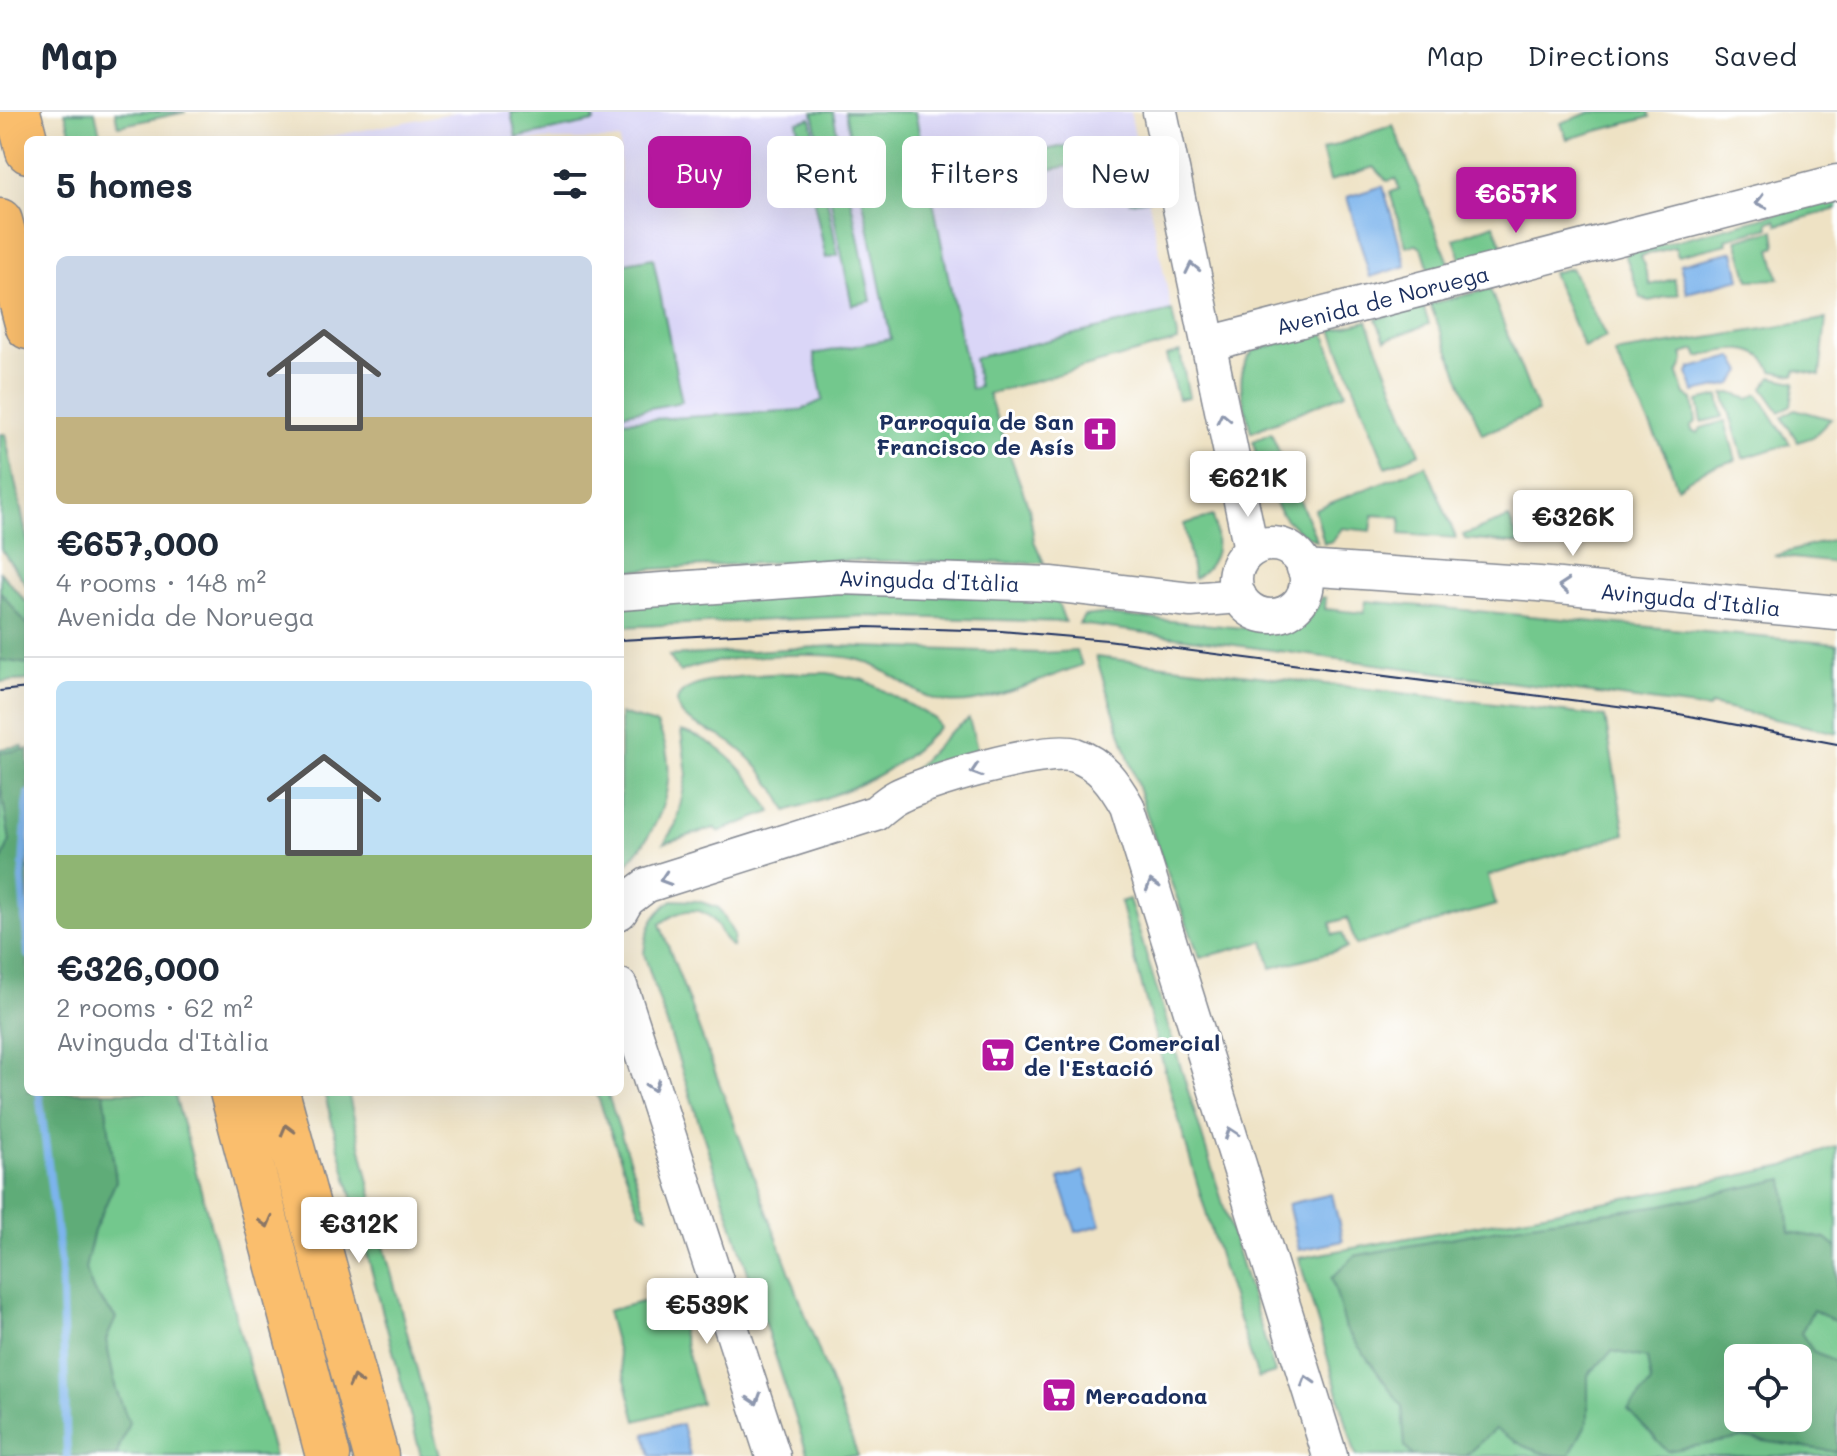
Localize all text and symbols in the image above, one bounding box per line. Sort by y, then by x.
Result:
text: Map [40,30,118,80]
text: Map [1427,37,1484,73]
text: Directions [1528,37,1670,73]
text: Saved [1714,37,1797,73]
chip: Buy [648,136,751,208]
chip: Rent [767,136,886,208]
chip: Filters [902,136,1047,208]
chip: New [1063,136,1179,208]
text: 5 homes [56,162,193,207]
icon: filters [548,162,592,206]
pin: €657K [1460,167,1572,235]
text: €657K [1474,176,1558,210]
one-way arrow [1755,192,1769,209]
street label: Avenida de Noruega [1273,258,1492,340]
one-way arrow [1184,261,1201,275]
icon: home [252,308,396,452]
place label: Parroquia de San Francisco de Asís [876,407,1074,461]
one-way arrow [1215,412,1232,426]
church icon: Parroquia de San Francisco de Asís [1081,415,1119,453]
pin: €621K [1192,451,1304,519]
text: €621K [1208,460,1288,494]
pin: €326K [1517,490,1629,558]
text: €326K [1531,499,1615,533]
text: €657,000 [56,520,219,565]
street label: Avinguda d'Itàlia [838,562,1020,597]
text: 4 rooms · 148 m² [56,565,266,599]
street label: Avinguda d'Itàlia [1599,576,1782,622]
one-way arrow [1557,578,1570,595]
text: Avenida de Noruega [56,599,315,633]
icon: home [252,733,396,877]
one-way arrow [969,761,983,777]
one-way arrow [658,870,672,886]
one-way arrow [1145,879,1161,892]
text: €326,000 [56,945,220,990]
text: 2 rooms · 62 m² [56,990,253,1024]
text: Avinguda d'Itàlia [56,1024,270,1058]
place label: Centre Comercial de l'Estació [1024,1028,1220,1082]
supermarket icon: Centre Comercial de l'Estació [979,1036,1017,1074]
one-way arrow [644,1079,660,1093]
one-way arrow [280,1123,297,1137]
one-way arrow [1224,1126,1240,1140]
pin: €312K [303,1197,415,1265]
text: €312K [319,1206,399,1240]
one-way arrow [256,1214,273,1228]
pin: €539K [651,1278,763,1346]
text: €539K [665,1287,749,1321]
map controls [1724,1344,1812,1432]
button: locate [1724,1344,1812,1432]
one-way arrow [348,1374,365,1388]
one-way arrow [1300,1375,1316,1389]
supermarket icon: Mercadona [1040,1376,1078,1414]
place label: Mercadona [1085,1381,1207,1410]
one-way arrow [745,1392,761,1406]

